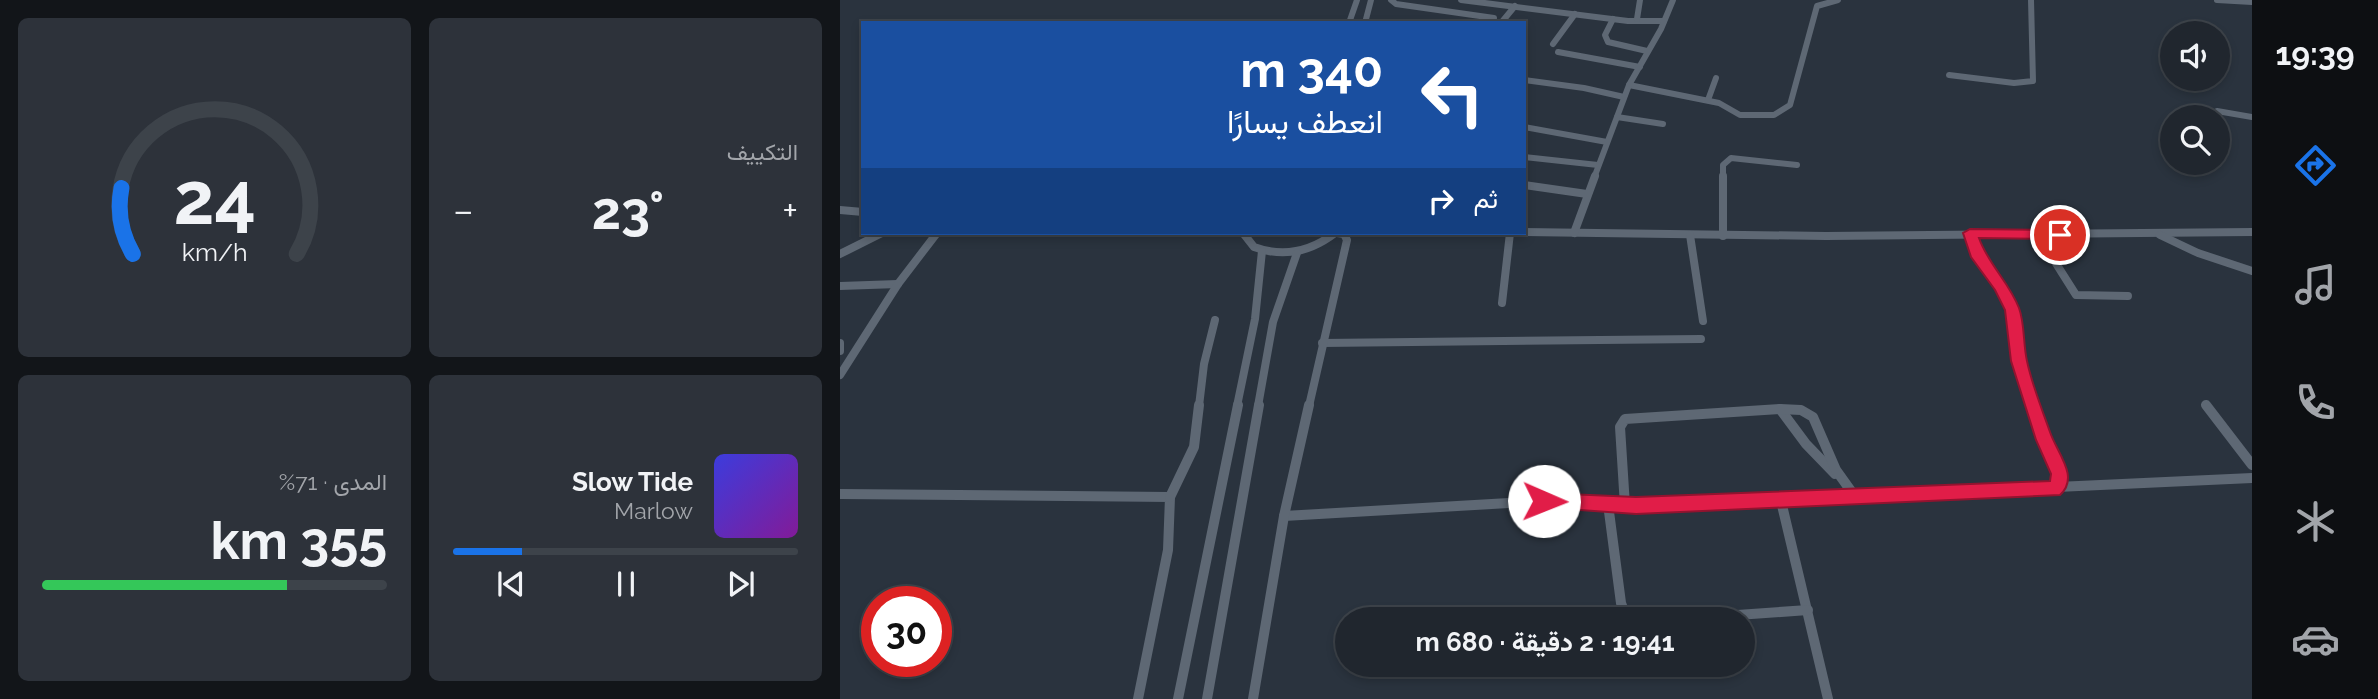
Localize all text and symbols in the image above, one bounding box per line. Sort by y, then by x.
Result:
map controls [2160,21,2230,175]
button: sound [2160,21,2230,91]
text: 19:39 [2275,35,2355,72]
text: 340 m [1240,41,1383,98]
icon: left [1407,49,1498,140]
text: انعطف يسارًا [1227,103,1383,140]
button: search [2160,105,2230,175]
text: التكييف [727,138,798,165]
icon: directions [2291,141,2340,190]
text: 24 [173,156,256,241]
text: 23° [592,180,664,241]
icon: right [1422,182,1460,220]
text: ثم [1474,184,1498,214]
text: − [453,188,473,233]
text: + [782,188,798,233]
pin [2030,205,2090,265]
icon: arrive [2041,216,2079,254]
text: km/h [182,236,247,266]
icon: music [2291,260,2340,309]
icon: phone [2291,378,2340,427]
position arrow [1507,464,1581,538]
text: Slow Tide [572,467,693,497]
text: المدى · 71% [279,468,387,495]
text: Marlow [614,497,693,524]
icon: climate [2291,497,2340,546]
text: 355 km [210,510,387,571]
icon: previous [492,565,530,603]
icon: pause [607,565,645,603]
icon: next [722,565,760,603]
speed limit sign: 30 [861,586,952,677]
icon: car [2291,615,2340,664]
text: 19:41 · 2 دقيقة · 680 m [1415,627,1675,657]

